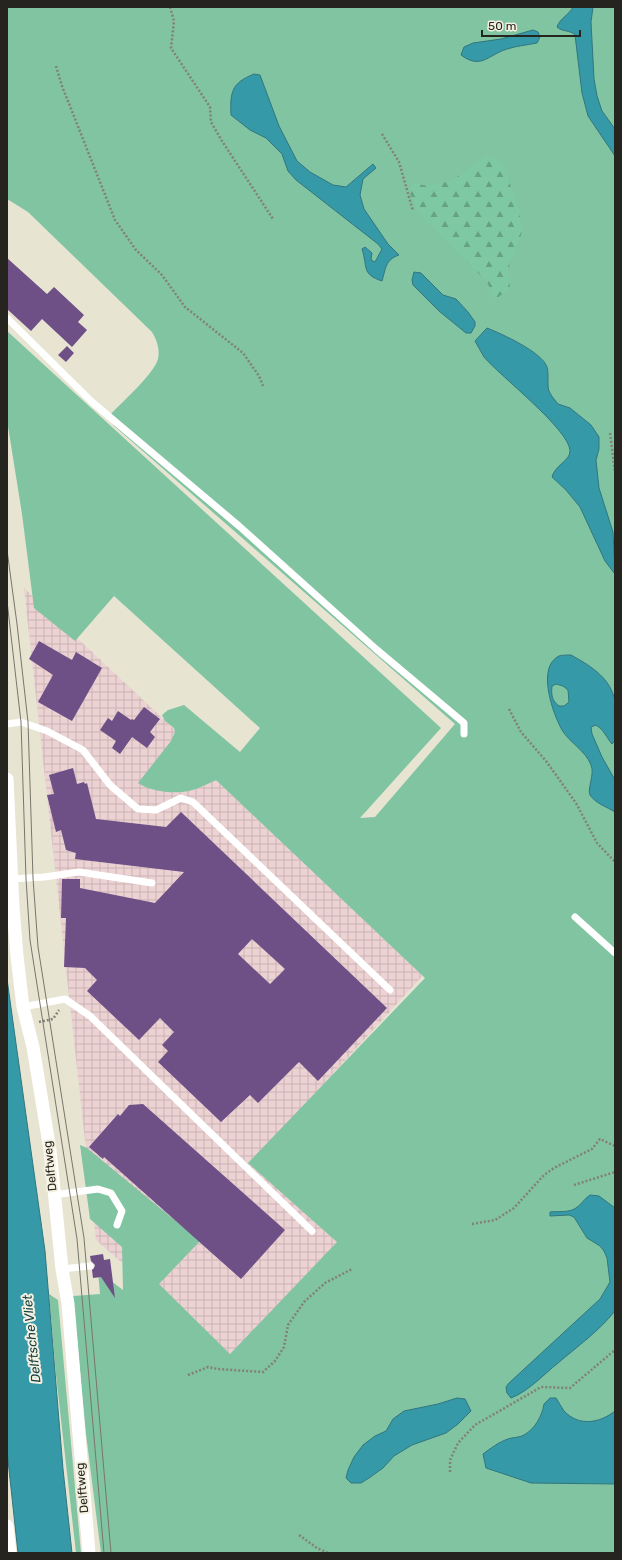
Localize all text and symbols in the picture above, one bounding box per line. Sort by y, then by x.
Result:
scale bar [482,12,580,38]
text: 50 m [488,19,516,33]
street label: Delftweg [40,1140,60,1192]
water label: Delftsche Vliet [19,1293,44,1384]
street label: Delftweg [73,1462,91,1514]

